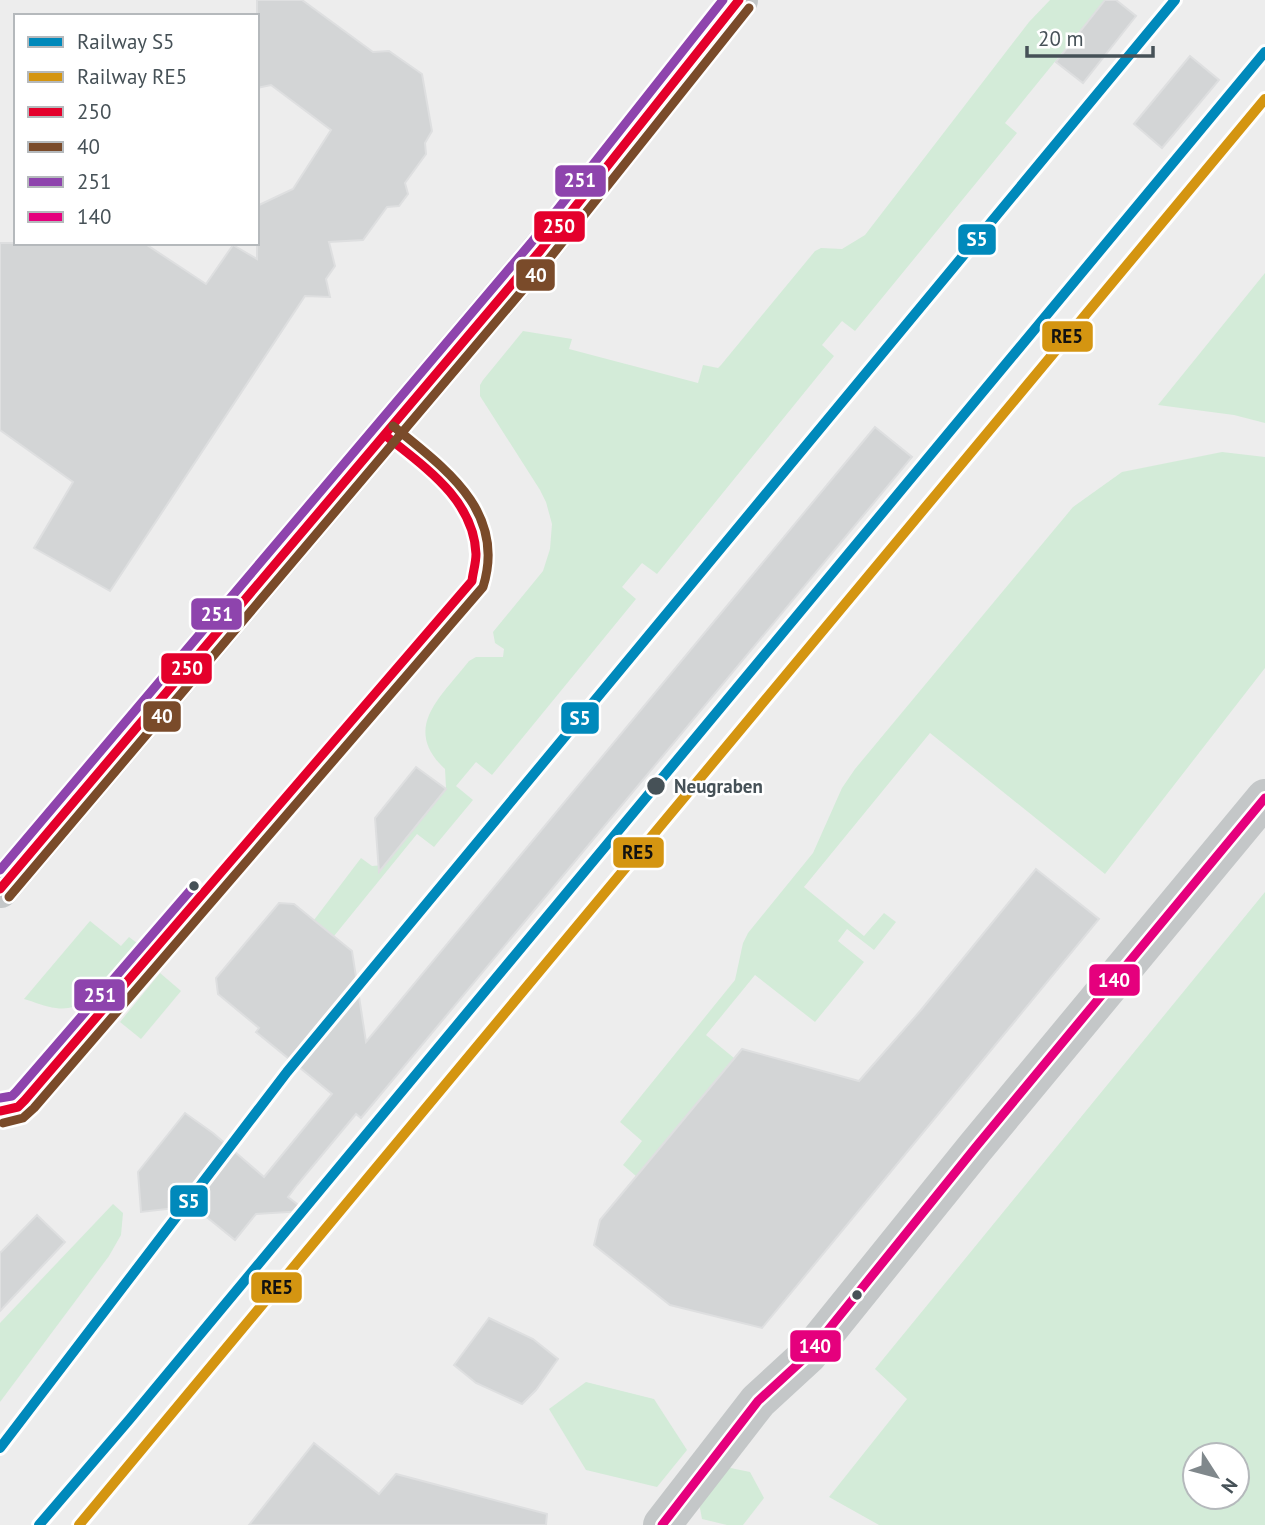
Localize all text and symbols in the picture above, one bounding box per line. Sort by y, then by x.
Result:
legend [14,14,259,245]
scale bar [1027,14,1153,58]
text: 20 m [1038,25,1084,52]
text: Railway S5 [77,28,175,55]
text: Railway RE5 [77,63,187,90]
text: 250 [77,98,111,125]
text: 40 [77,133,100,160]
line badge: 251 [554,164,607,198]
text: 251 [77,168,111,195]
text: 251 [564,168,596,192]
text: 140 [77,203,111,230]
line badge: 250 [533,210,586,243]
text: 250 [543,214,575,238]
line badge: S5 [957,223,997,256]
text: S5 [967,227,987,251]
line badge: 40 [515,258,556,292]
text: 40 [525,263,547,287]
line badge: RE5 [1041,320,1094,353]
text: RE5 [1051,324,1083,348]
line badge: 251 [190,597,243,631]
text: 251 [201,602,233,626]
line badge: 250 [160,652,213,685]
text: 250 [171,656,203,680]
line badge: 40 [142,700,182,733]
line badge: S5 [560,701,600,735]
text: 40 [151,704,173,728]
text: S5 [570,706,590,730]
place label: Neugraben [674,774,763,798]
marker: Neugraben [645,775,667,797]
line badge: RE5 [612,836,665,869]
text: RE5 [622,840,654,864]
unlabelled marker [187,879,201,893]
line badge: 140 [1088,963,1141,997]
text: 140 [1098,968,1130,992]
line badge: 251 [73,978,126,1012]
text: 251 [84,983,116,1007]
line badge: S5 [169,1184,209,1218]
text: S5 [179,1189,199,1213]
line badge: RE5 [250,1271,303,1304]
text: RE5 [261,1275,293,1299]
unlabelled marker [850,1288,864,1302]
line badge: 140 [789,1329,842,1363]
text: 140 [799,1334,831,1358]
north arrow [1181,1441,1251,1511]
text: N [1216,1474,1243,1498]

